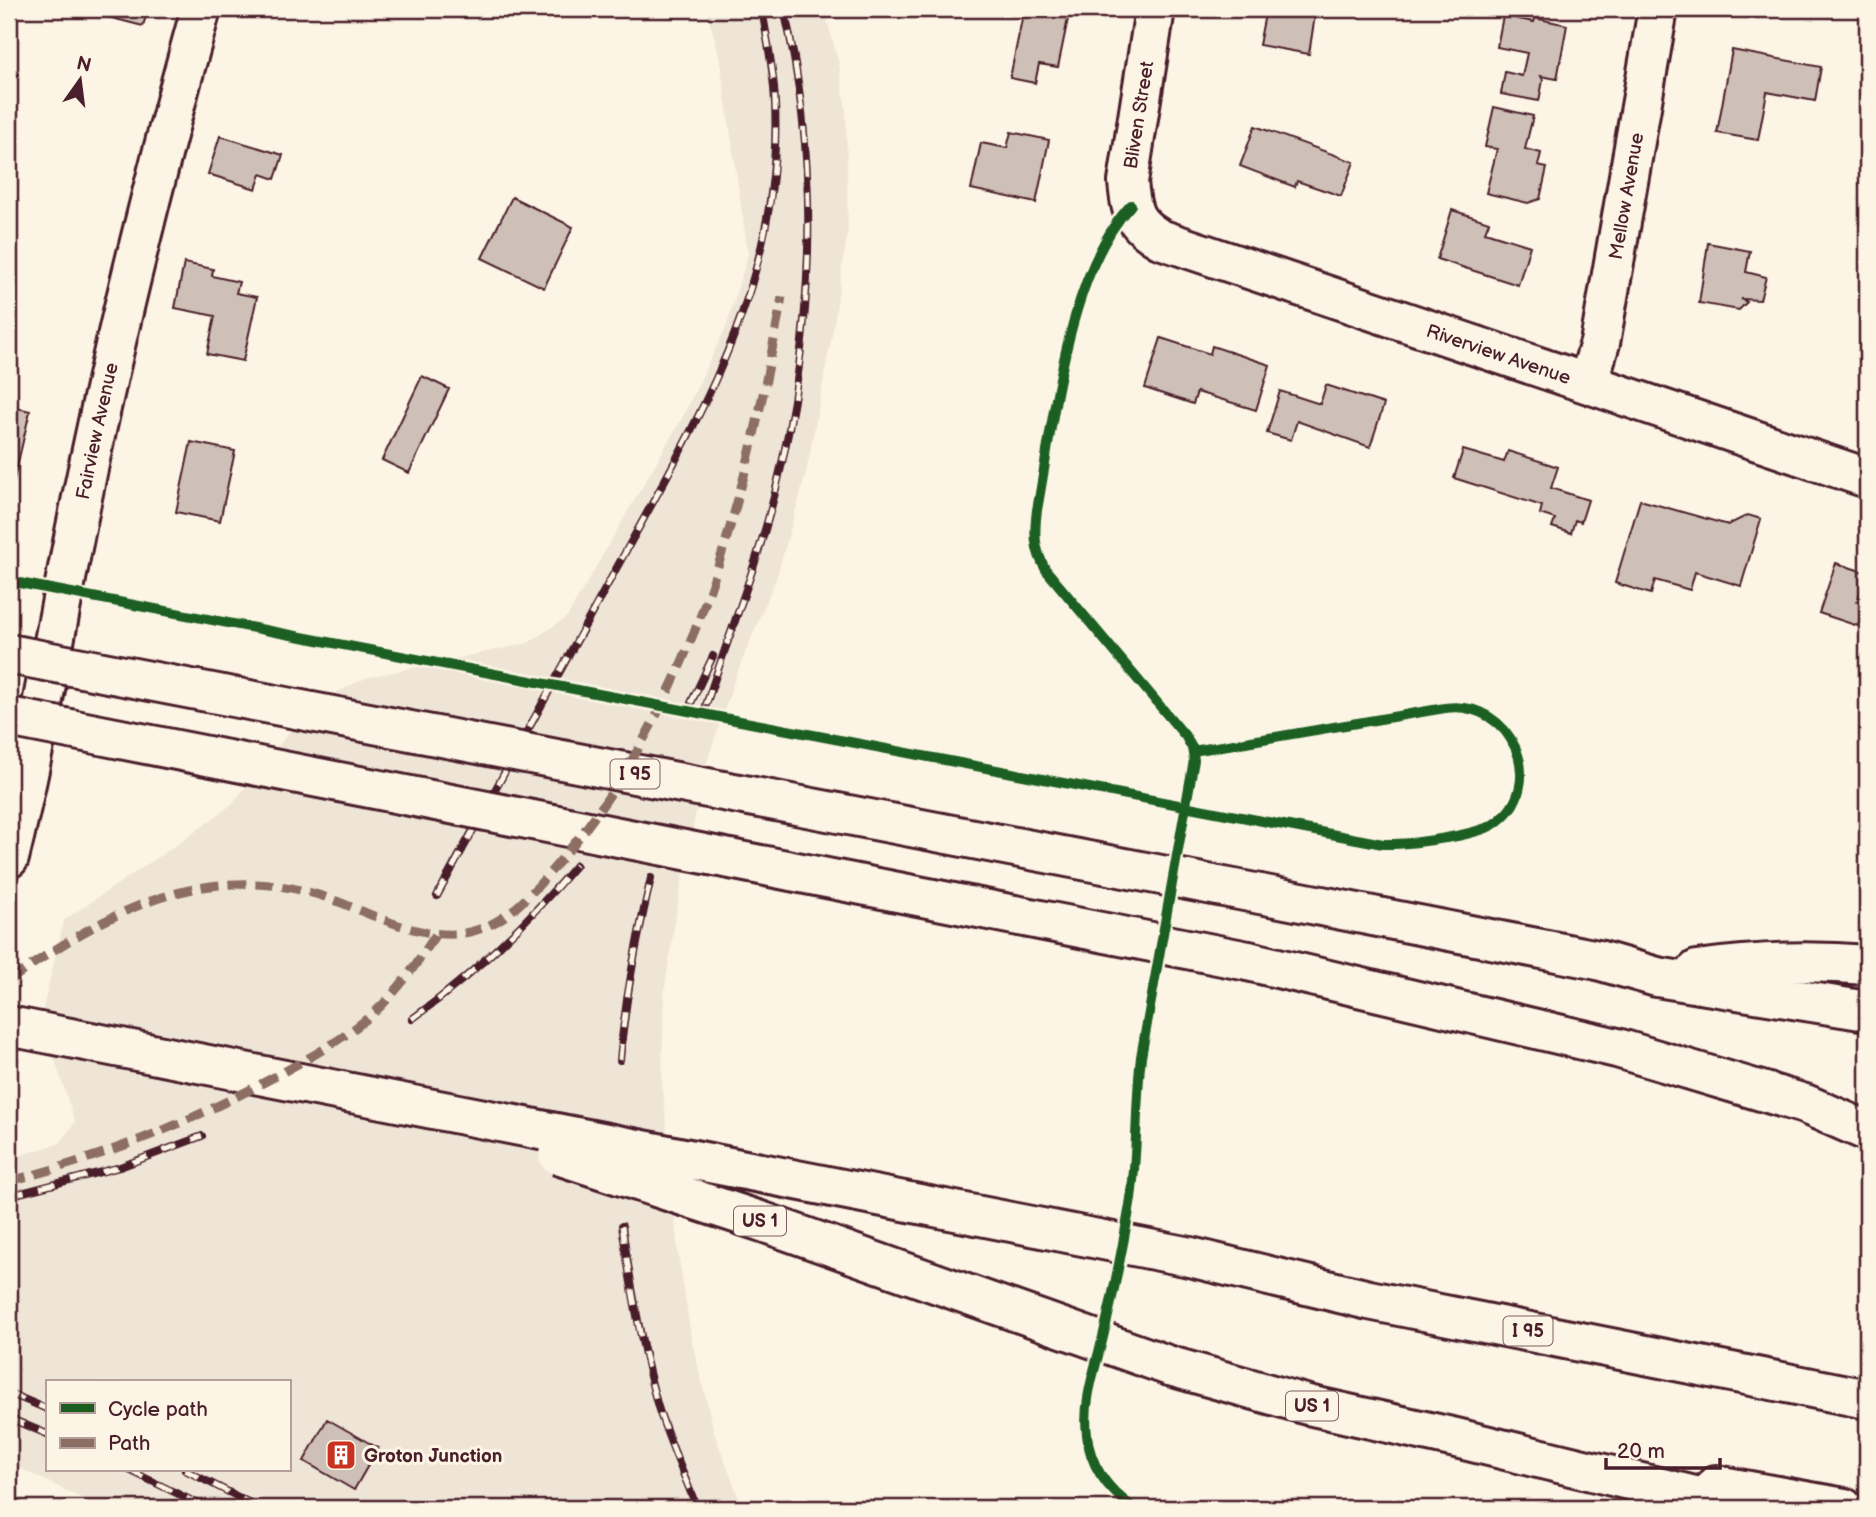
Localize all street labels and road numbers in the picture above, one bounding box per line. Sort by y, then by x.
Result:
street label: Bliven Street [1120,60,1159,171]
street label: Mellow Avenue [1605,131,1649,261]
street label: Riverview Avenue [1423,320,1574,390]
street label: Fairview Avenue [72,361,124,502]
road number: I 95 [610,760,660,788]
road number: US 1 [734,1206,786,1236]
road number: I 95 [1504,1316,1552,1346]
road number: US 1 [1286,1392,1338,1420]

